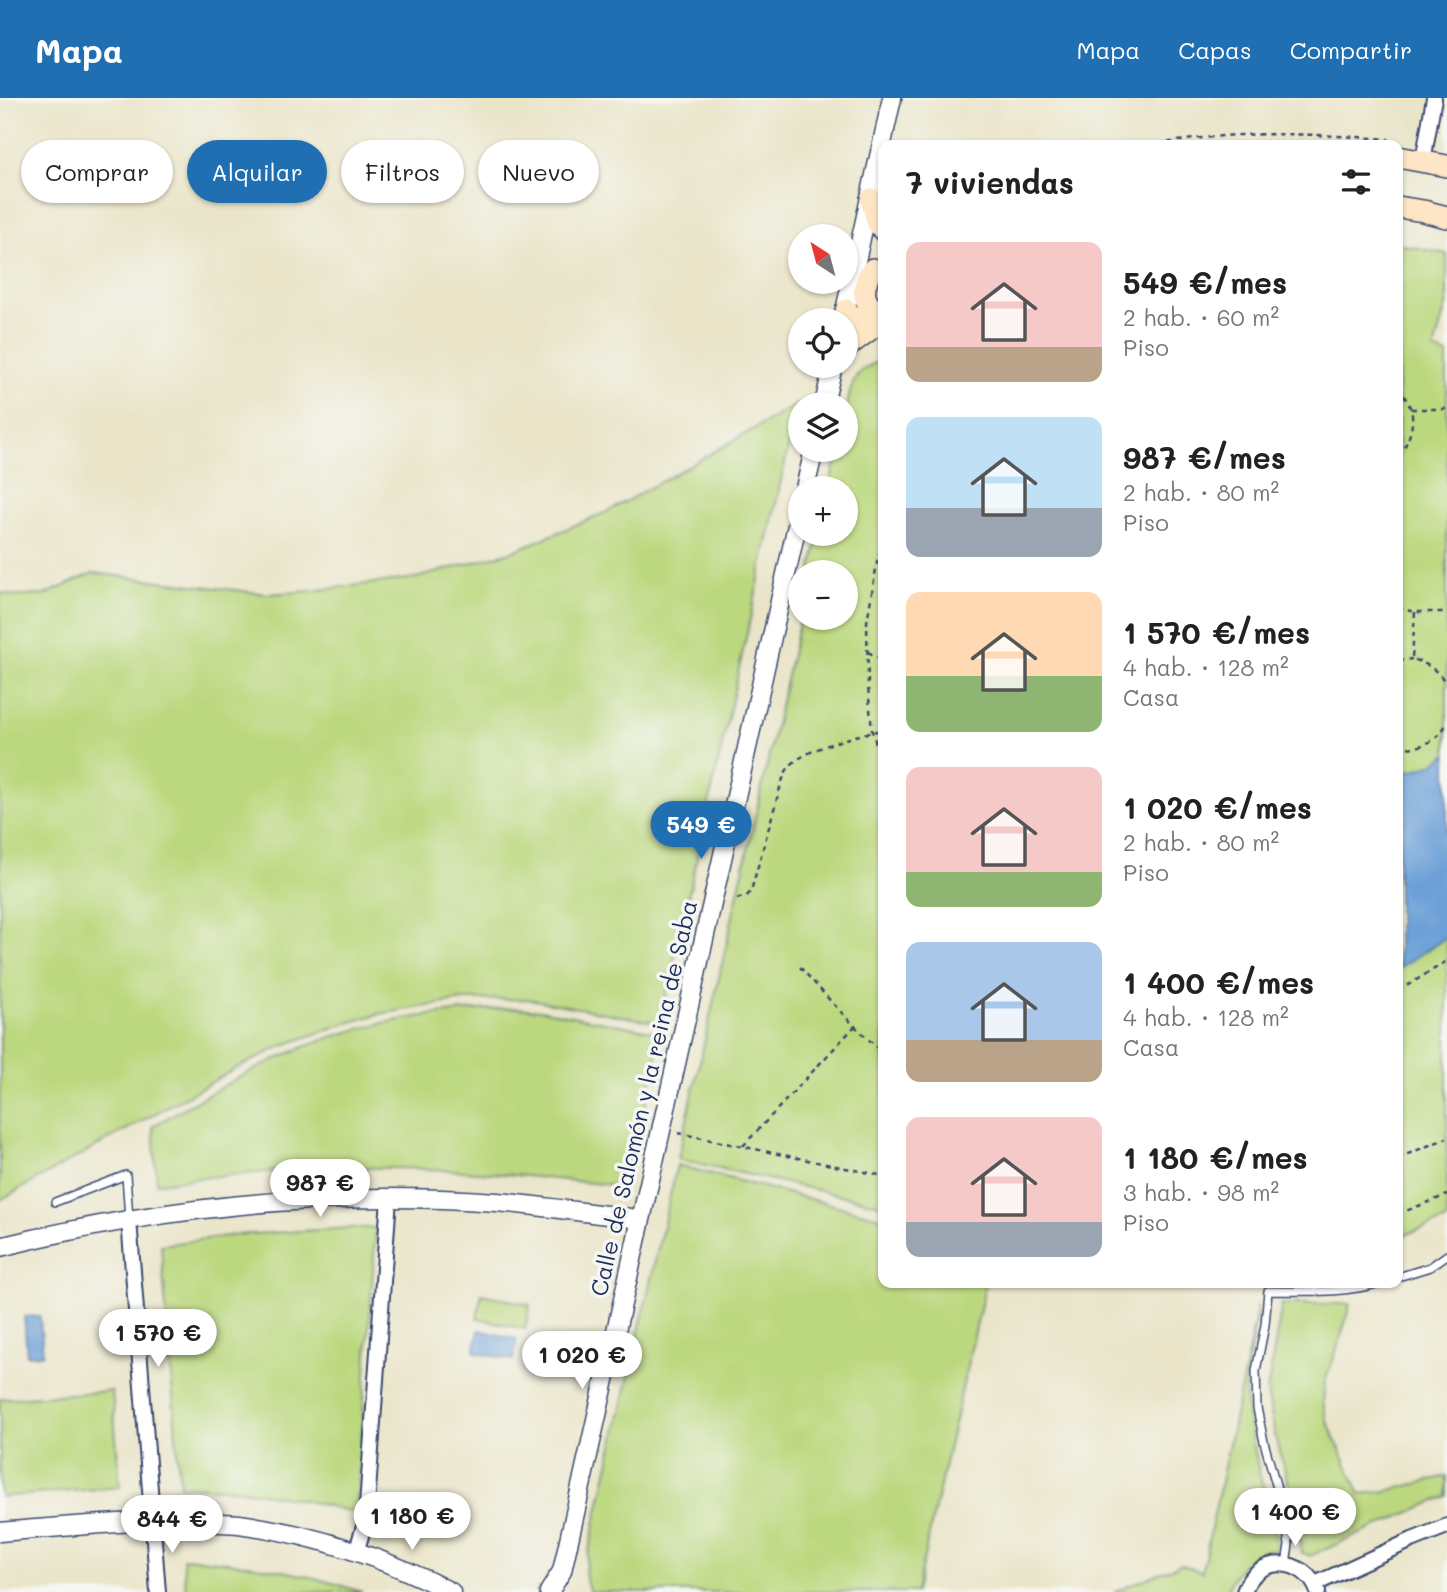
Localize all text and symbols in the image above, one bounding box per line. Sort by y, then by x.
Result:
text: Mapa [35,28,123,71]
text: Mapa [1076,34,1140,65]
text: Capas [1178,34,1252,65]
text: Compartir [1290,34,1412,65]
chip: Comprar [21,140,173,203]
chip: Alquilar [187,140,327,203]
chip: Filtros [341,140,464,203]
chip: Nuevo [478,140,599,203]
text: 7 viviendas [906,162,1074,202]
icon: filters [1337,163,1375,201]
north arrow [788,224,858,294]
map controls [788,224,858,630]
text: 549 €/mes [1123,262,1287,302]
icon: home [962,270,1046,354]
text: 2 hab. · 60 m² [1123,302,1279,332]
button: locate [788,308,858,378]
text: Piso [1123,332,1169,362]
button: layers [788,392,858,462]
text: 987 €/mes [1123,437,1286,477]
icon: home [962,445,1046,529]
button: + [788,476,858,546]
text: 2 hab. · 80 m² [1123,477,1279,507]
text: Piso [1123,507,1169,537]
button: − [788,560,858,630]
text: 1 570 €/mes [1123,612,1310,652]
icon: home [962,620,1046,704]
text: 4 hab. · 128 m² [1123,652,1289,682]
text: Casa [1123,682,1179,712]
text: 1 020 €/mes [1123,787,1312,827]
icon: home [962,795,1046,879]
pin: 549 € [652,802,750,861]
text: 549 € [667,809,735,839]
text: 2 hab. · 80 m² [1123,827,1279,857]
text: Piso [1123,857,1169,887]
street label: Calle de Salomón y la reina de Saba [583,897,703,1299]
text: 1 400 €/mes [1123,962,1314,1002]
icon: home [962,970,1046,1054]
text: 4 hab. · 128 m² [1123,1002,1289,1032]
text: Casa [1123,1032,1179,1062]
text: 1 180 €/mes [1123,1137,1308,1177]
icon: home [962,1145,1046,1229]
pin: 987 € [271,1160,369,1219]
text: 987 € [286,1167,354,1197]
text: 3 hab. · 98 m² [1123,1177,1279,1207]
text: Piso [1123,1207,1169,1237]
pin: 1 570 € [93,1310,223,1369]
text: 1 570 € [115,1317,201,1347]
pin: 1 020 € [517,1332,647,1391]
text: 1 020 € [538,1339,626,1369]
pin: 1 400 € [1230,1488,1360,1548]
pin: 1 180 € [347,1492,477,1552]
pin: 844 € [123,1496,221,1555]
text: 1 400 € [1250,1496,1340,1526]
text: 1 180 € [370,1500,454,1530]
text: 844 € [137,1503,207,1533]

